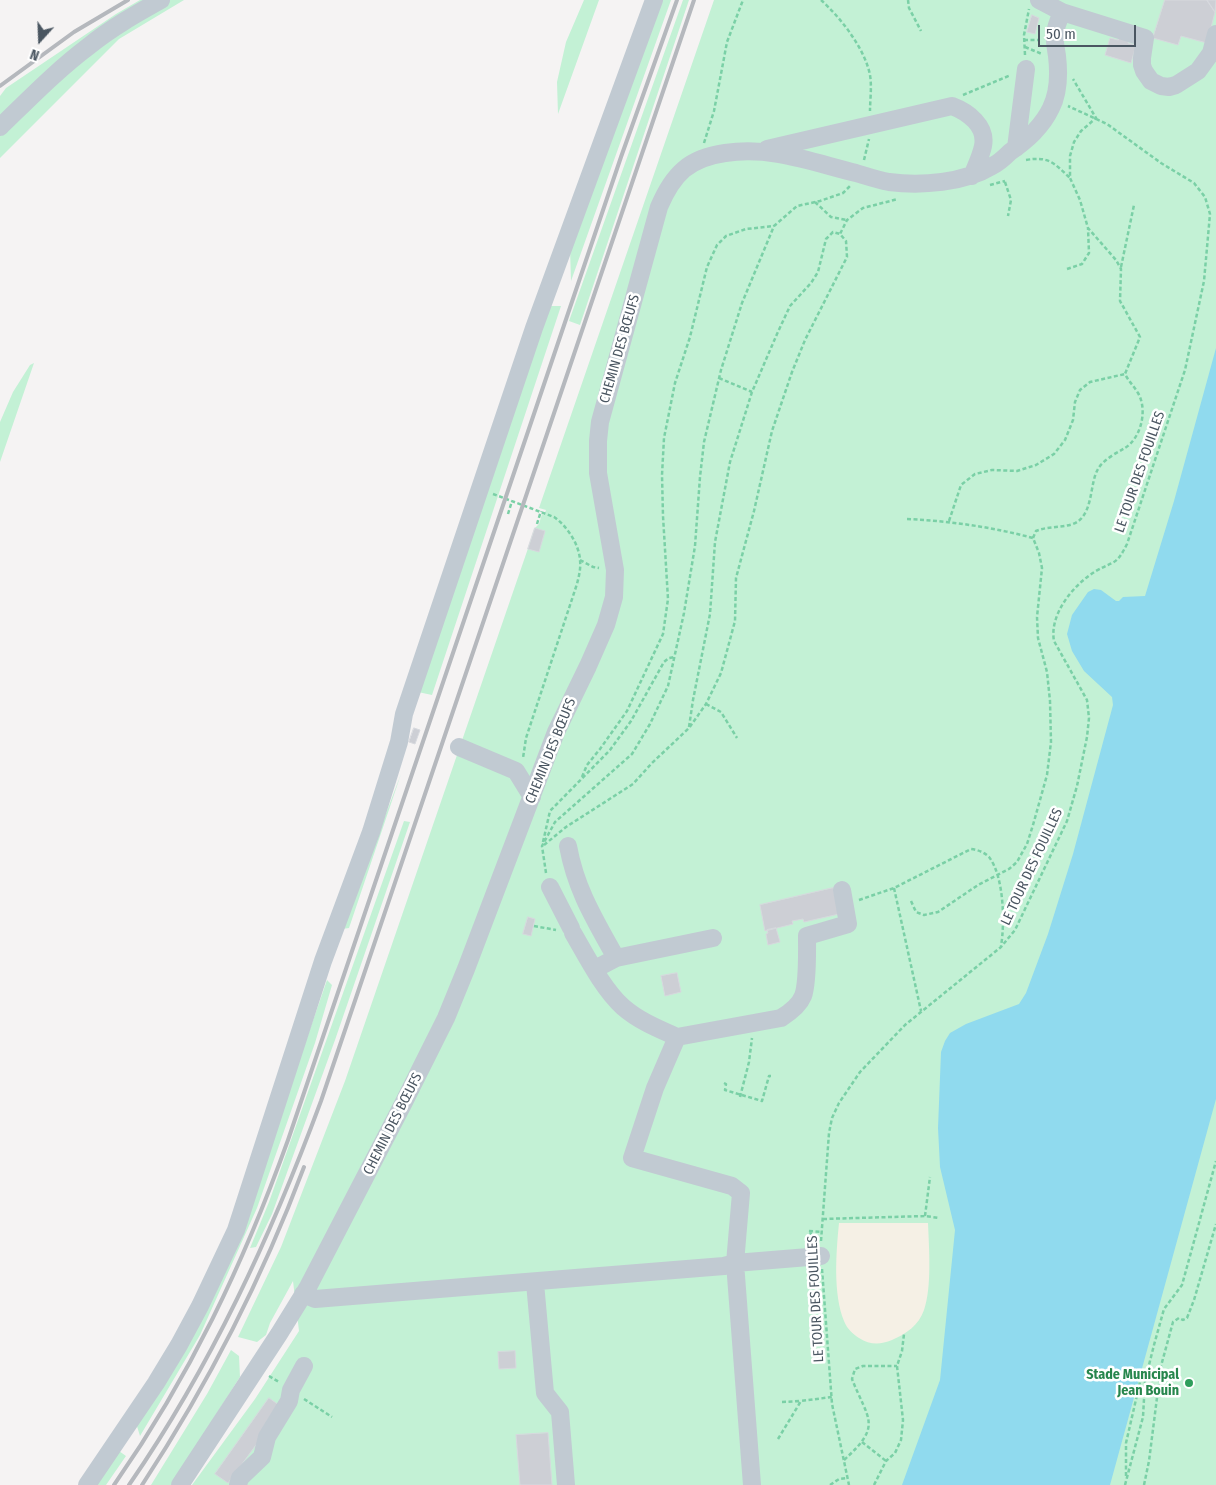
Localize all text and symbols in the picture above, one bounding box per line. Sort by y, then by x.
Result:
north arrow [15,15,65,65]
scale bar [1041,15,1138,47]
text: 50 m [1046,25,1076,43]
text: N [28,45,42,64]
street label: CHEMIN DES BŒUFS [596,293,644,405]
street label: LE TOUR DES FOUILLES [1111,409,1169,535]
street label: CHEMIN DES BŒUFS [522,696,580,806]
street label: LE TOUR DES FOUILLES [998,806,1066,928]
street label: CHEMIN DES BŒUFS [360,1070,426,1178]
street label: LE TOUR DES FOUILLES [804,1235,828,1363]
place label: Stade Municipal Jean Bouin [1086,1367,1179,1400]
marker: Stade Municipal Jean Bouin [1183,1377,1195,1389]

